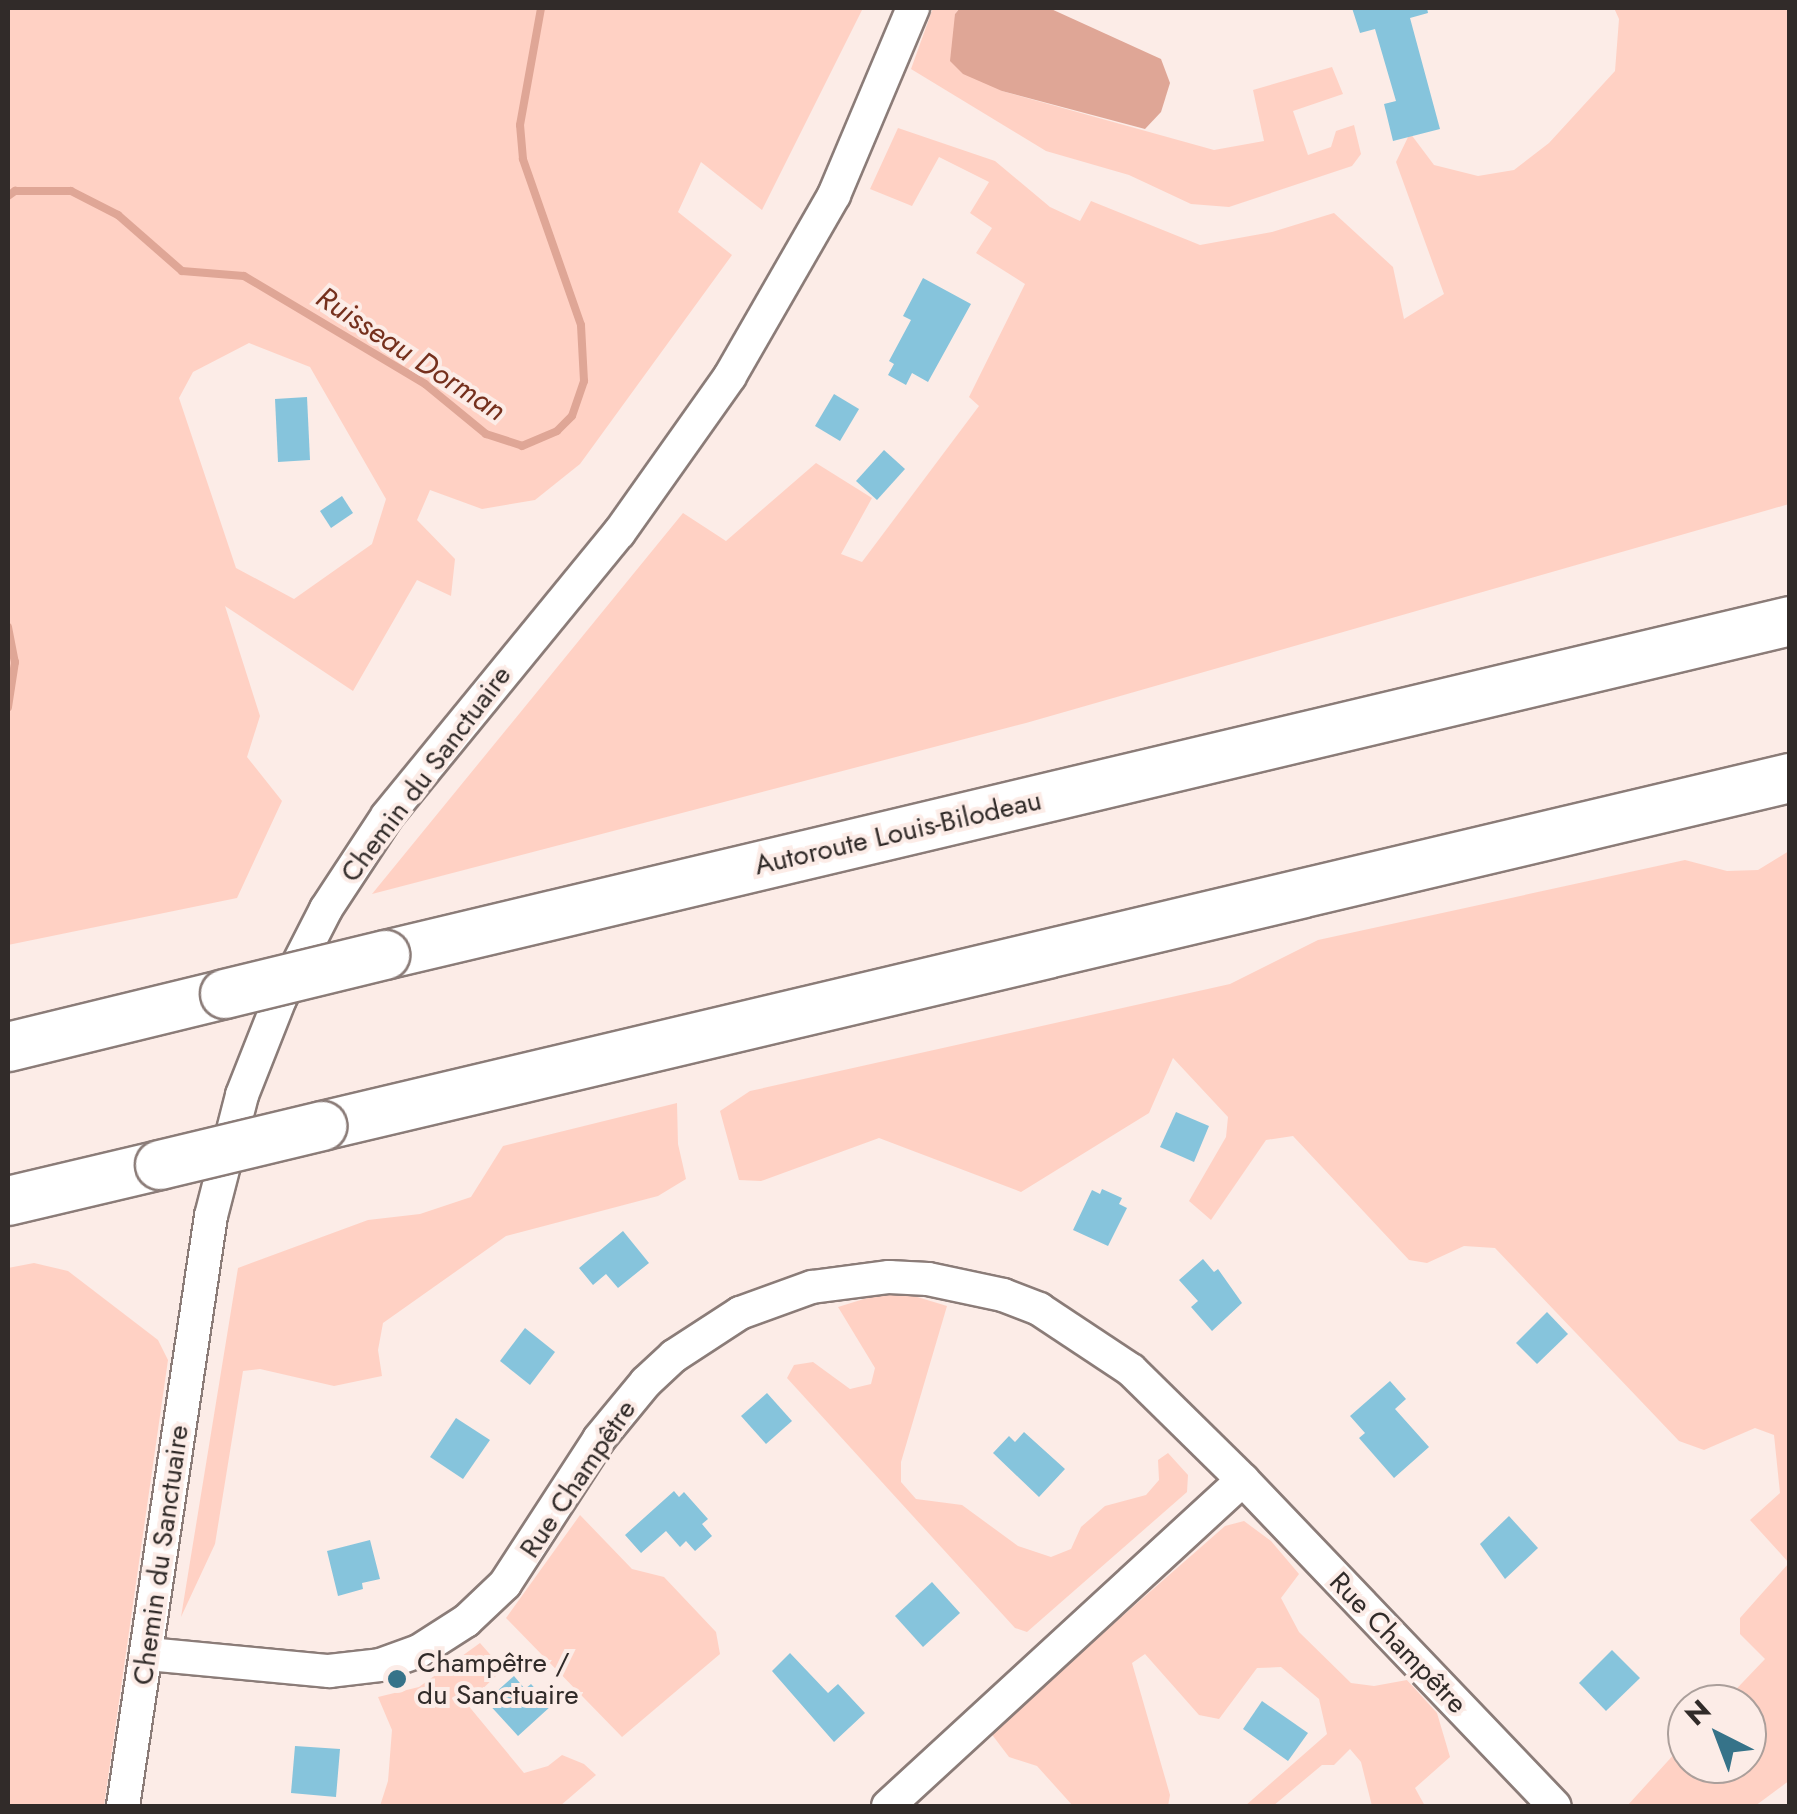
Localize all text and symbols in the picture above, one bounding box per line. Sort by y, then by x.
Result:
water label: Ruisseau Dorman [309,279,513,429]
street label: Chemin du Sanctuaire [334,659,518,889]
street label: Autoroute Louis-Bilodeau [751,784,1045,882]
street label: Rue Champêtre [513,1394,643,1564]
street label: Chemin du Sanctuaire [126,1423,196,1687]
street label: Rue Champêtre [1322,1565,1474,1721]
place label: Champêtre / du Sanctuaire [417,1646,579,1712]
marker: Champêtre / du Sanctuaire [386,1668,408,1690]
north arrow [1667,1684,1767,1784]
text: N [1676,1690,1720,1735]

